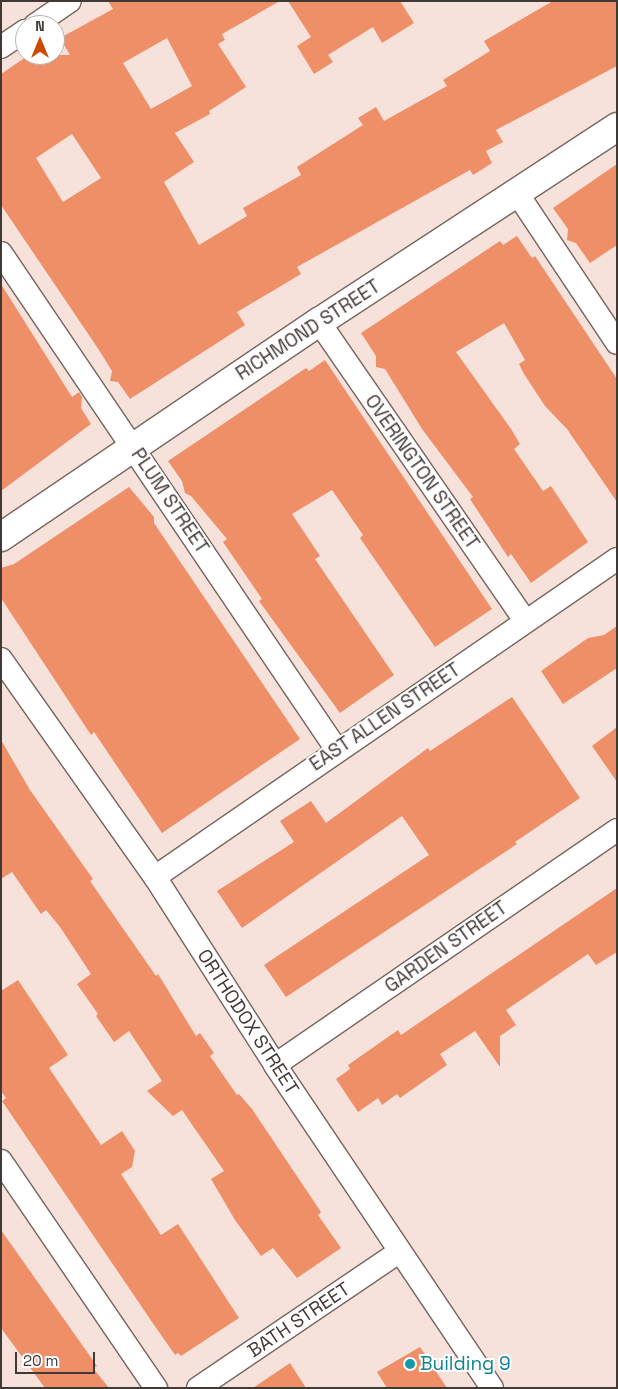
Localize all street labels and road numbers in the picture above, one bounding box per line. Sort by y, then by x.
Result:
street label: RICHMOND STREET [232,275,384,385]
street label: OVERINGTON STREET [360,390,484,554]
street label: PLUM STREET [126,444,214,558]
street label: EAST ALLEN STREET [305,658,465,776]
street label: GARDEN STREET [380,896,512,998]
street label: ORTHODOX STREET [192,945,304,1099]
street label: BATH STREET [244,1277,354,1363]

